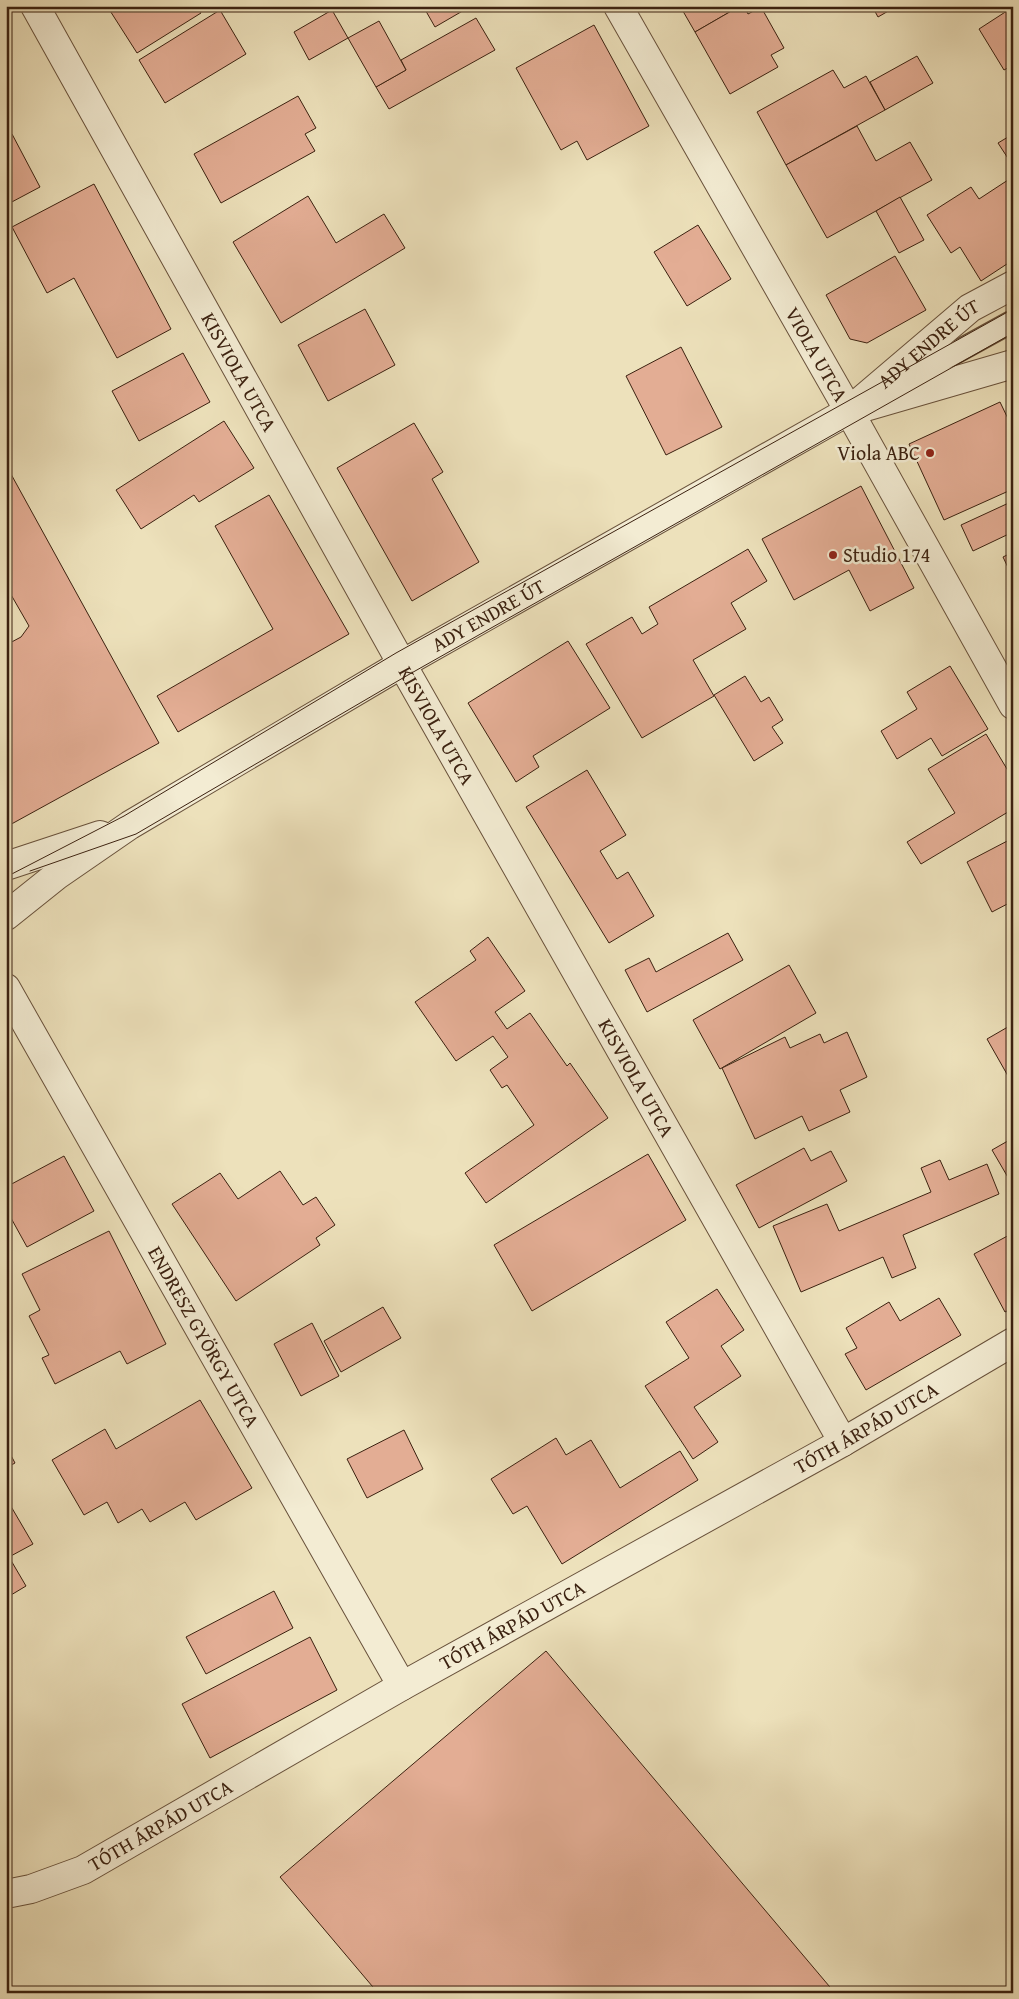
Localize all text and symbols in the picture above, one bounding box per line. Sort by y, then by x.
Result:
street label: ADY ENDRE ÚT [871,291,984,395]
street label: VIOLA UTCA [779,301,856,407]
street label: KISVIOLA UTCA [195,307,284,437]
place label: Viola ABC [837,438,920,467]
marker: Viola ABC [924,447,936,459]
place label: Studio 174 [843,540,930,569]
marker: Studio 174 [827,549,839,561]
street label: ADY ENDRE ÚT [426,571,550,658]
street label: KISVIOLA UTCA [392,661,482,790]
street label: KISVIOLA UTCA [592,1013,682,1142]
street label: ENDRESZ GYÖRGY UTCA [141,1241,267,1433]
street label: TÓTH ÁRPÁD UTCA [788,1374,943,1481]
street label: TÓTH ÁRPÁD UTCA [434,1573,590,1677]
street label: TÓTH ÁRPÁD UTCA [82,1772,237,1878]

